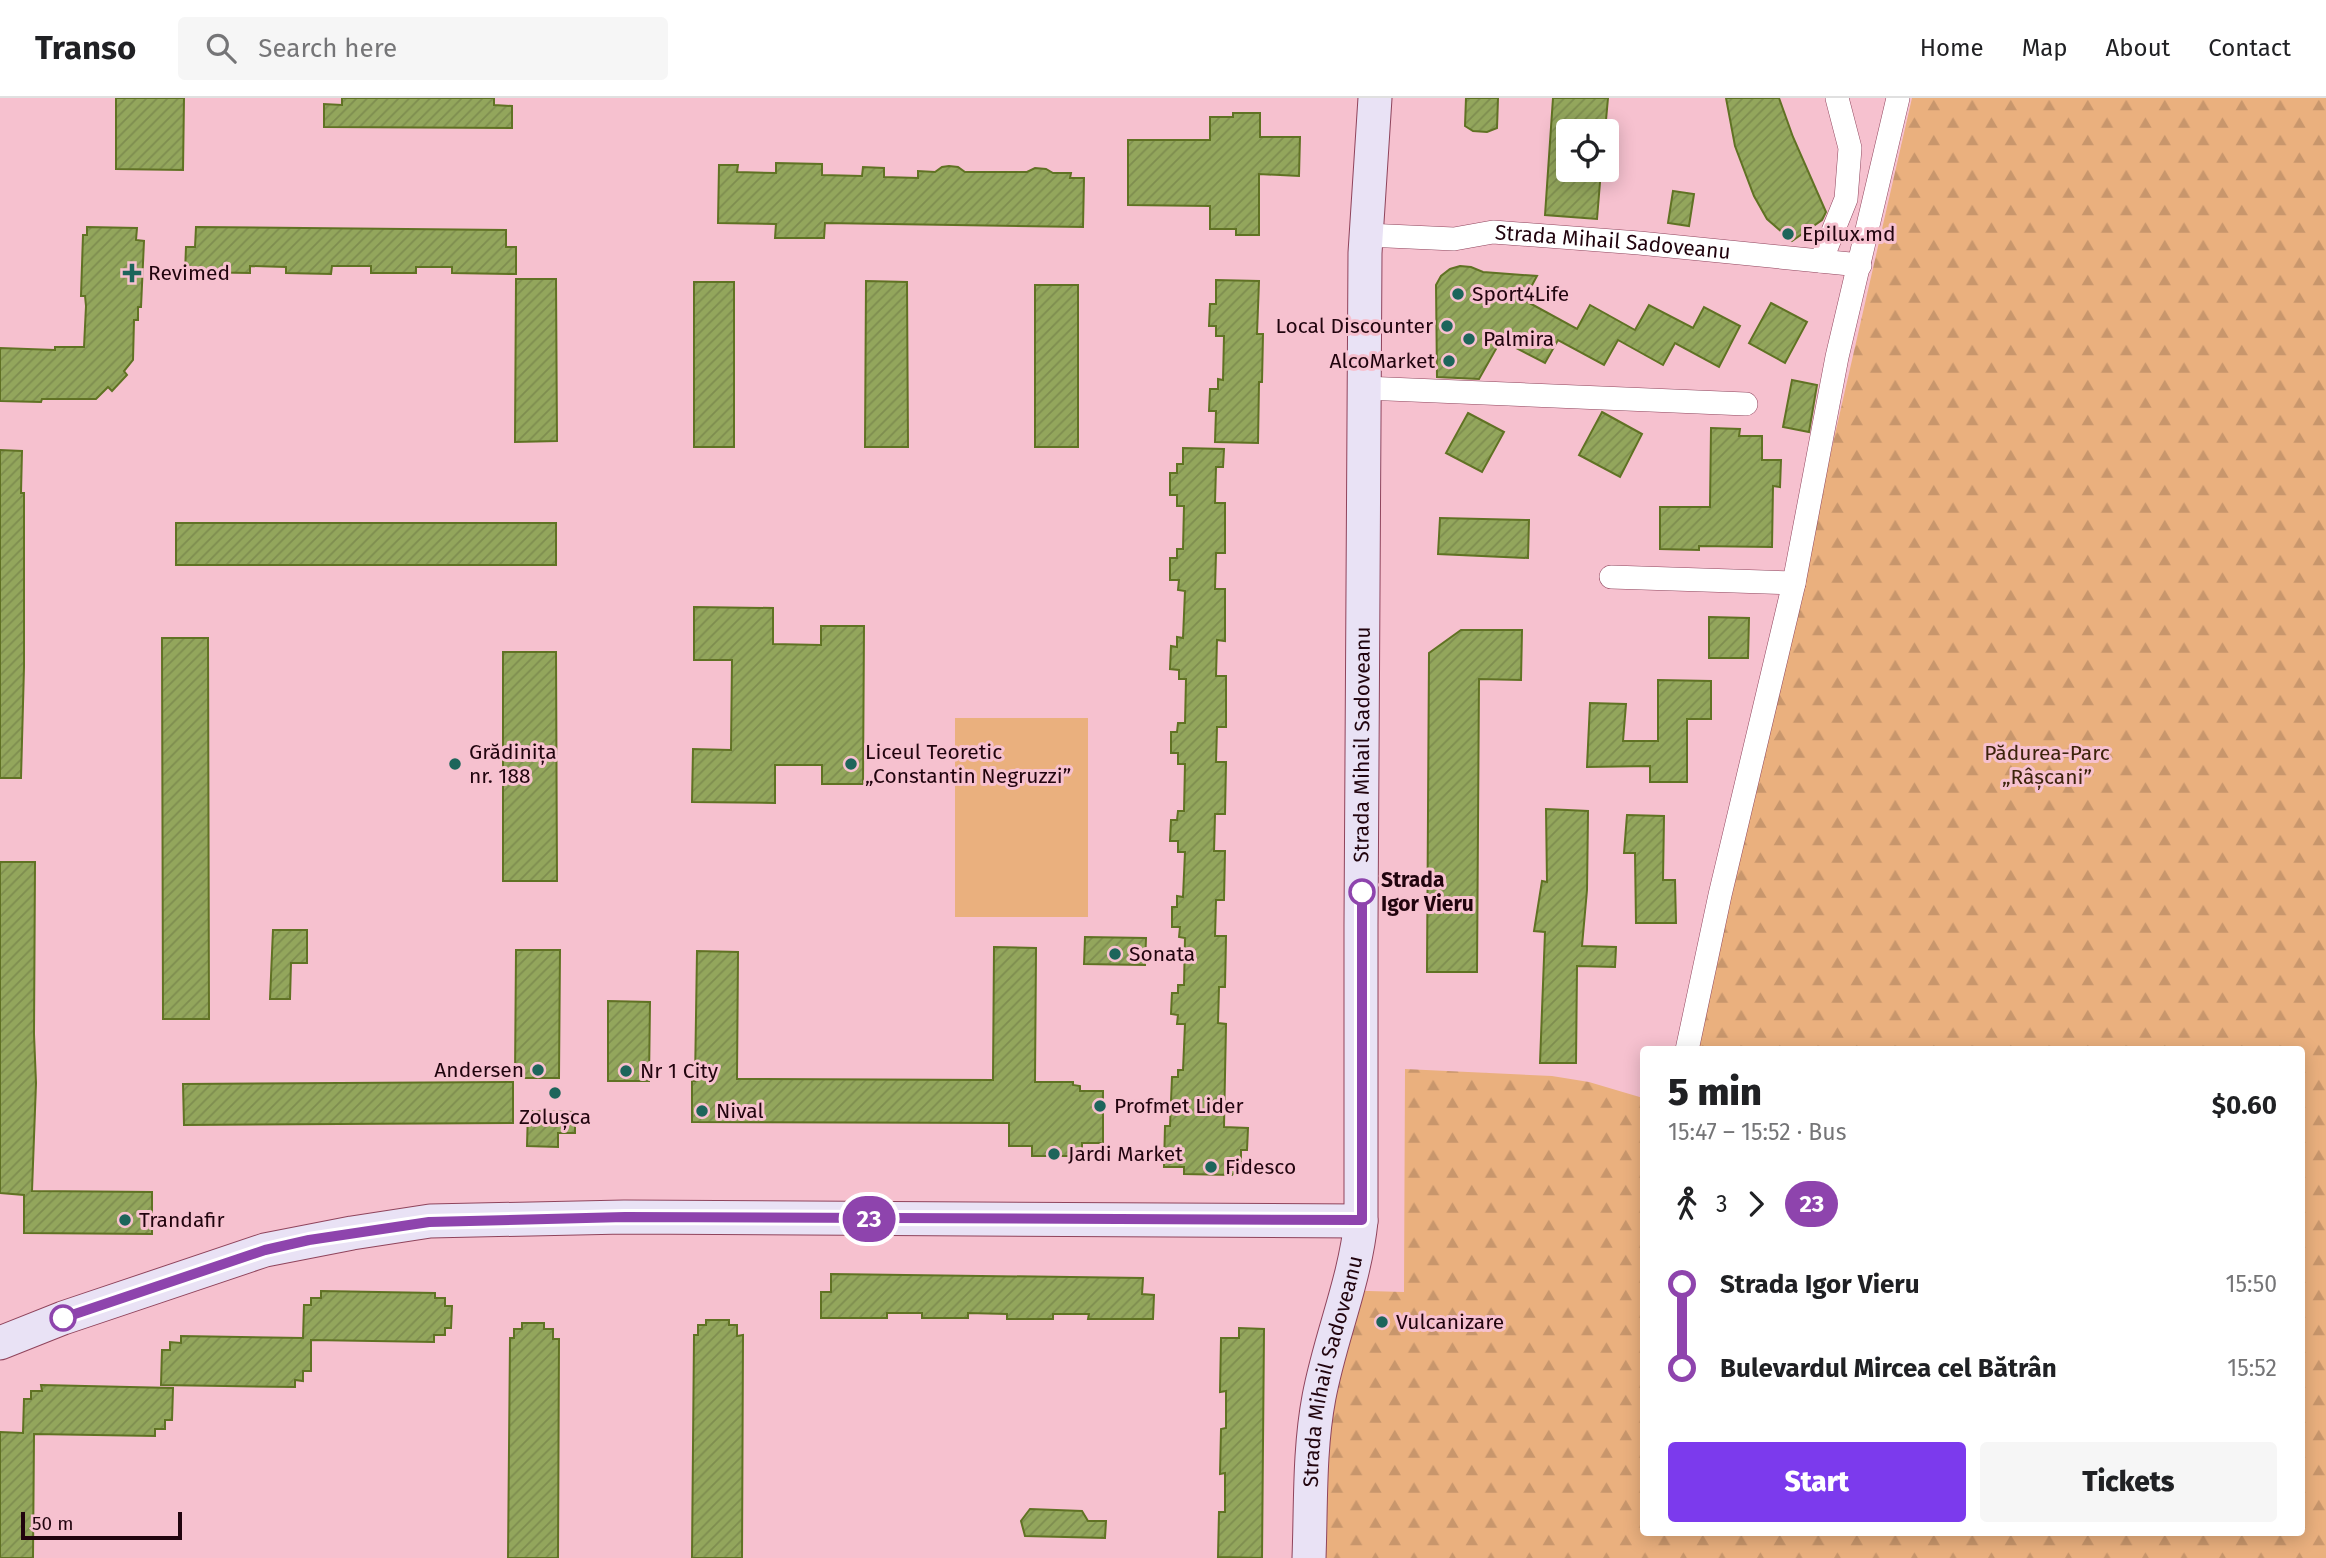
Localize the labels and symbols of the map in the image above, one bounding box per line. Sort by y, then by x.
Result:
street label: Strada Mihail Sadoveanu [1494,219,1732,265]
place label: Epilux.md [1802,221,1896,247]
marker: Epilux.md [1780,226,1796,242]
place label: Revimed [148,260,230,286]
marker: Revimed [122,263,142,283]
place label: Sport4Life [1472,281,1569,307]
marker: Sport4Life [1450,286,1466,302]
place label: Local Discounter [1276,313,1433,339]
marker: Local Discounter [1439,318,1455,334]
place label: Palmira [1483,326,1554,352]
marker: Palmira [1461,331,1477,347]
place label: AlcoMarket [1330,348,1435,374]
marker: AlcoMarket [1441,353,1457,369]
street label: Strada Mihail Sadoveanu [1348,626,1376,863]
place label: Grădinița nr. 188 [469,739,557,789]
place label: Liceul Teoretic „Constantin Negruzzi” [865,739,1071,789]
park label: Pădurea-Parc „Râșcani” [1984,740,2110,790]
marker: Grădinița nr. 188 [447,756,463,772]
marker: Liceul Teoretic „Constantin Negruzzi” [843,756,859,772]
place label: Strada Igor Vieru [1381,867,1474,917]
marker: Strada Igor Vieru [1349,879,1375,905]
place label: Sonata [1129,941,1195,967]
marker: Sonata [1107,946,1123,962]
place label: Andersen [434,1057,524,1083]
place label: Nr 1 City [640,1058,719,1084]
marker: Andersen [530,1062,546,1078]
marker: Nr 1 City [618,1063,634,1079]
marker: Zolușca [547,1085,563,1101]
place label: Profmet Lider [1114,1093,1244,1119]
place label: Nival [716,1098,764,1124]
marker: Profmet Lider [1092,1098,1108,1114]
marker: Nival [694,1103,710,1119]
place label: Zolușca [519,1104,591,1130]
place label: Jardi Market [1068,1141,1183,1167]
marker: Jardi Market [1046,1146,1062,1162]
place label: Fidesco [1225,1154,1296,1180]
marker: Fidesco [1203,1159,1219,1175]
line badge: 23 [838,1196,900,1242]
place label: Trandafir [139,1207,225,1233]
marker: Trandafir [117,1212,133,1228]
street label: Strada Mihail Sadoveanu [1298,1253,1368,1488]
unlabelled marker [50,1305,76,1331]
place label: Vulcanizare [1396,1309,1504,1335]
marker: Vulcanizare [1374,1314,1390,1330]
scale bar [21,1509,182,1541]

